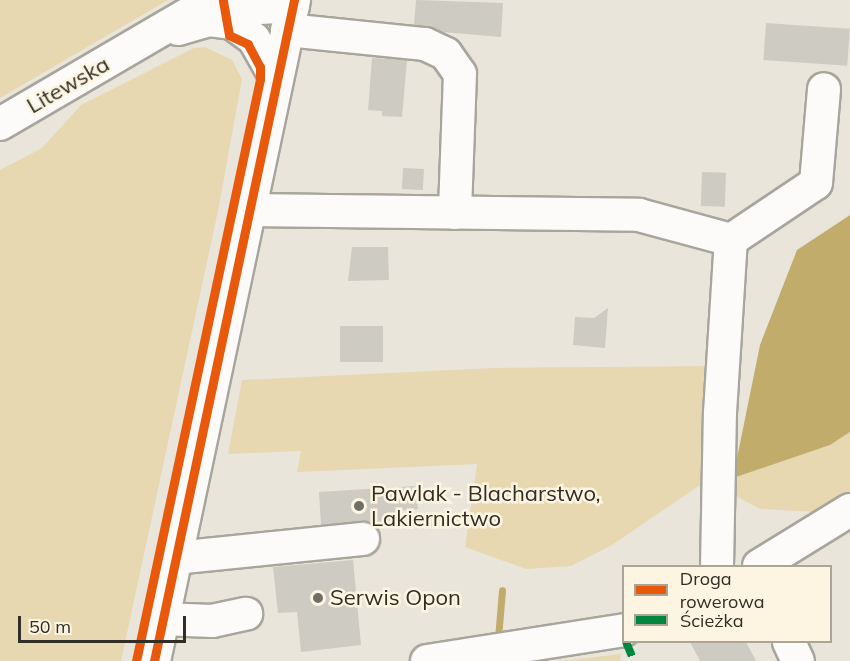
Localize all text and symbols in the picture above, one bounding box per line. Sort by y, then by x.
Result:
street label: Litewska [22,51,114,119]
place label: Pawlak - Blacharstwo, Lakiernictwo [371,480,601,532]
marker: Pawlak - Blacharstwo, Lakiernictwo [352,499,366,513]
legend [622,565,832,643]
text: Droga rowerowa [680,567,765,613]
place label: Serwis Opon [330,585,461,611]
marker: Serwis Opon [311,591,325,605]
scale bar [21,604,189,642]
text: Ścieżka [680,609,743,632]
text: 50 m [29,615,71,638]

